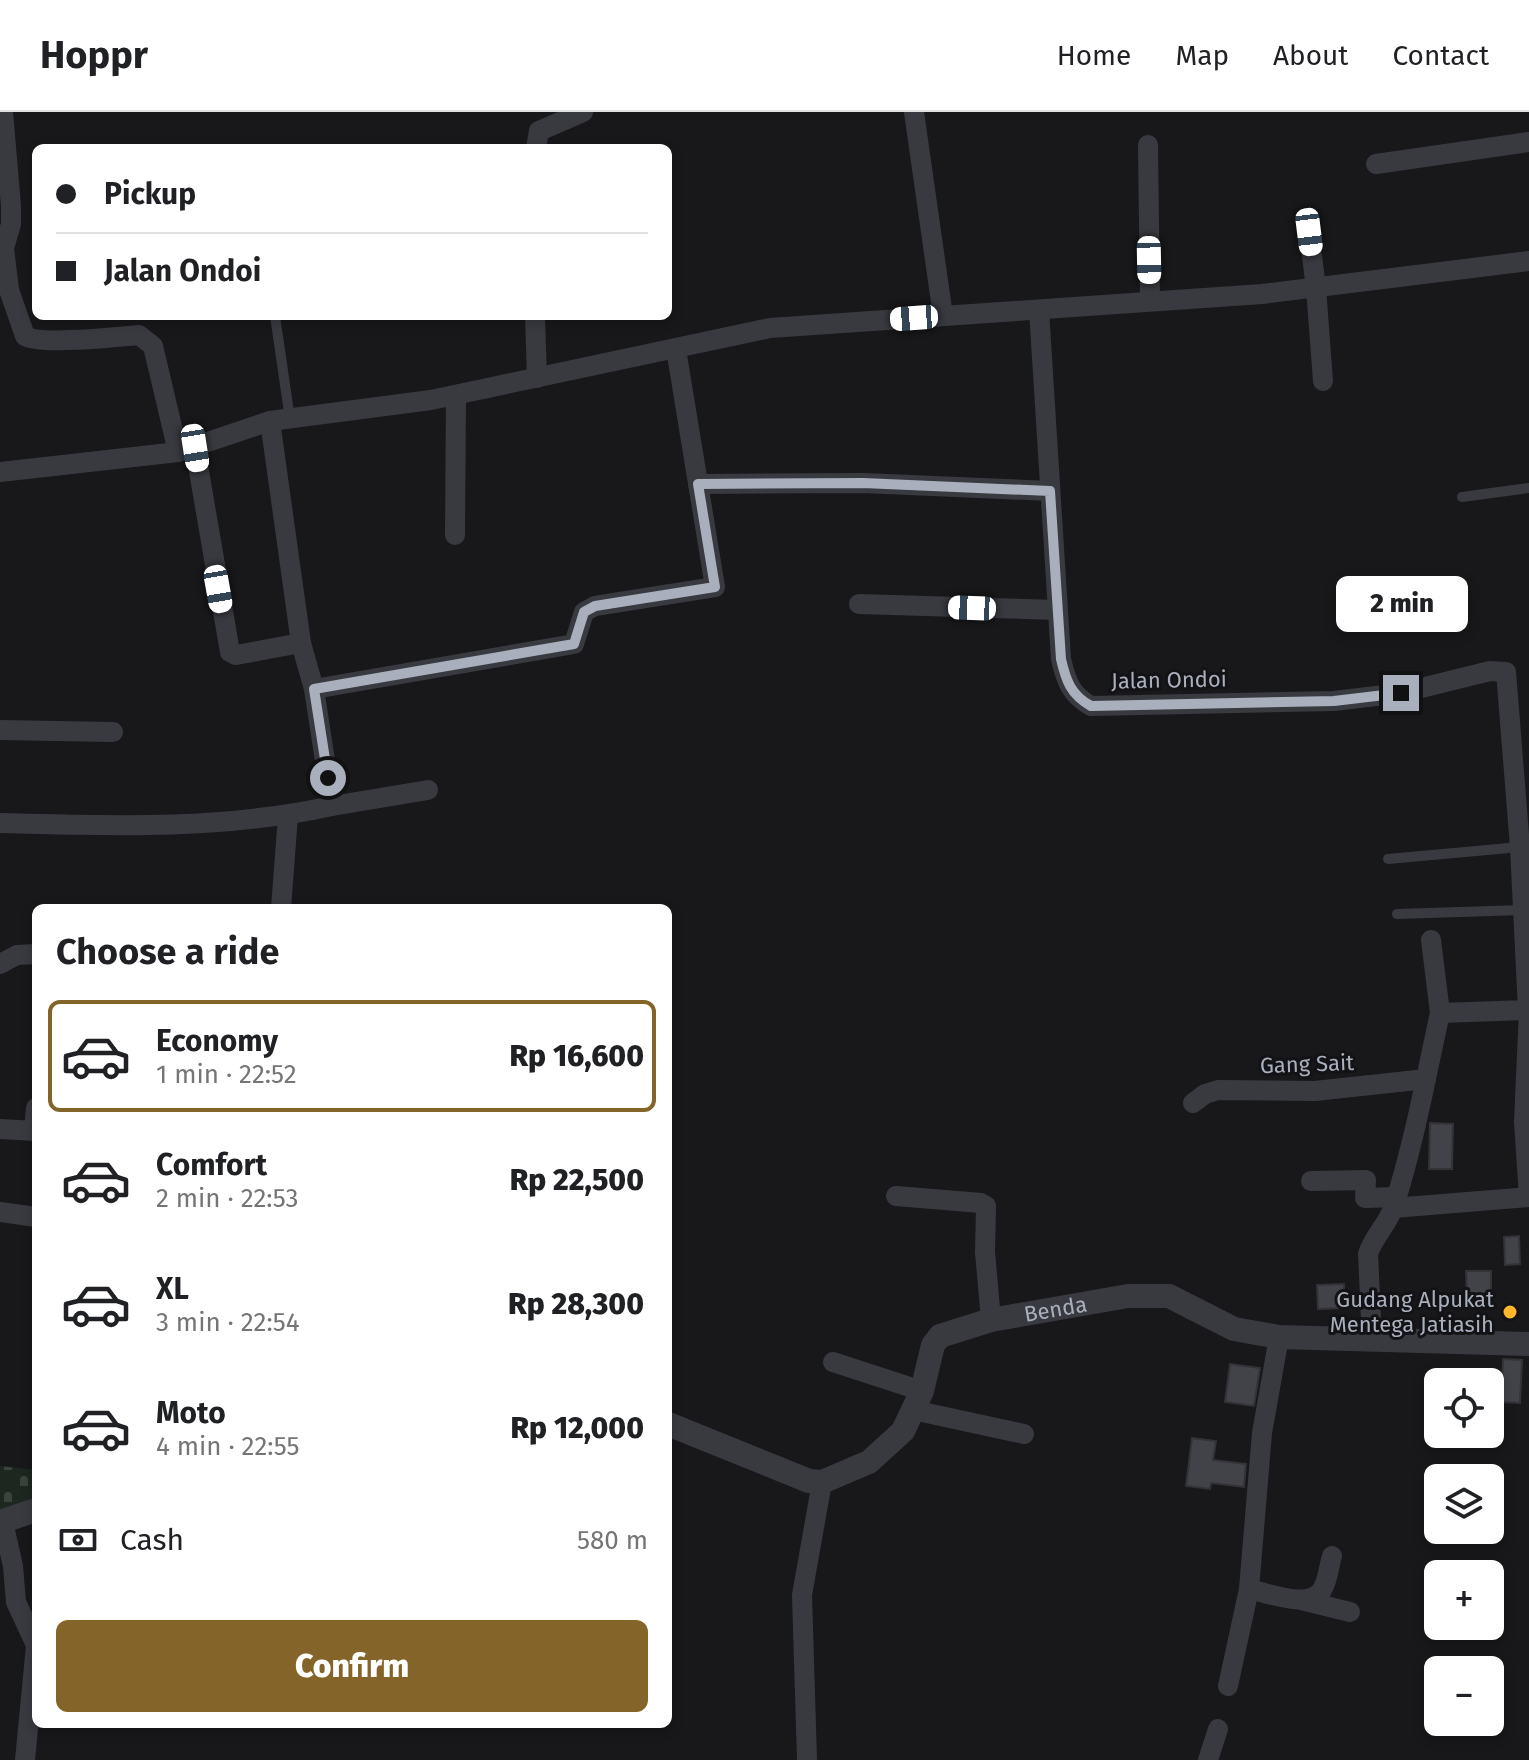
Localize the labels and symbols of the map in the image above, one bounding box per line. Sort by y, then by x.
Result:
car [1294,207,1324,257]
car [1137,236,1161,284]
car [889,304,939,332]
car [179,422,211,474]
car [202,563,234,615]
callout: 2 min [1335,577,1467,633]
car [948,595,996,621]
street label: Jalan Ondoi [1111,665,1227,695]
route end [1383,675,1419,711]
route start [310,760,346,796]
street label: Gang Sait [1259,1049,1355,1079]
place label: Gudang Alpukat Mentega Jatiasih [1330,1286,1494,1338]
street label: Benda [1022,1290,1089,1327]
marker: Gudang Alpukat Mentega Jatiasih [1501,1303,1519,1321]

